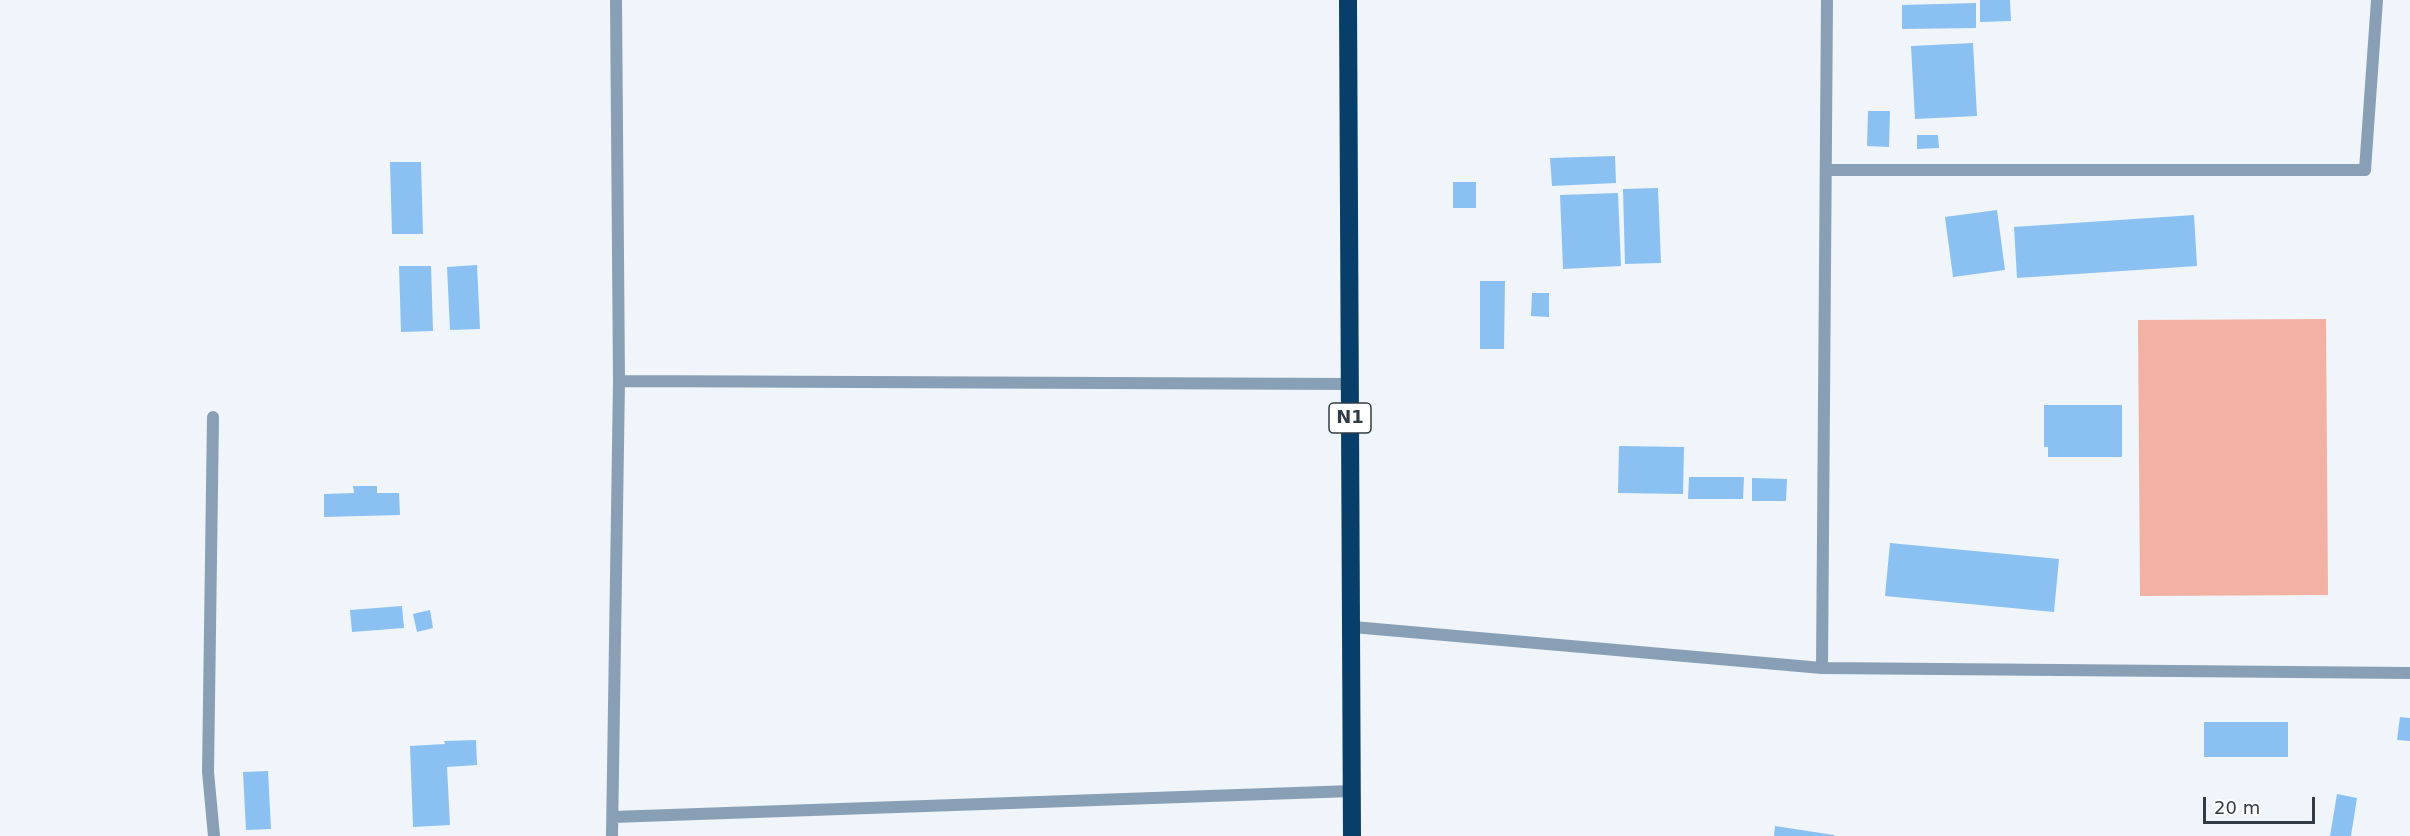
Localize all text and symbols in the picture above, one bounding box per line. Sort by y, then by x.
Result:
road number: N1 [1329,403,1371,433]
scale bar [2206,785,2318,823]
text: 20 m [2214,797,2260,818]

